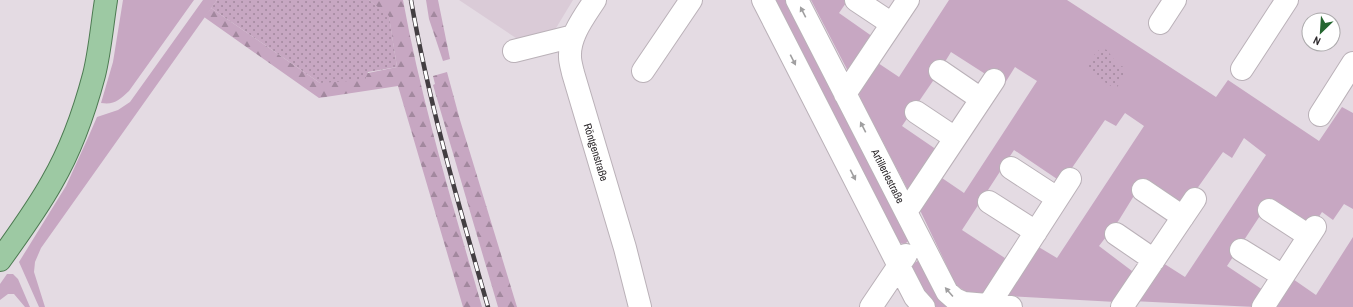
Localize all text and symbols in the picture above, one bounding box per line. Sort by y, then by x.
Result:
one-way arrow [800,6,807,18]
north arrow [1301,12,1341,52]
text: N [1311,33,1323,49]
one-way arrow [790,54,797,65]
street label: Röntgenstraße [581,121,611,183]
one-way arrow [859,122,866,133]
street label: Artilleriestraße [868,146,908,206]
one-way arrow [849,170,856,181]
one-way arrow [944,287,953,297]

